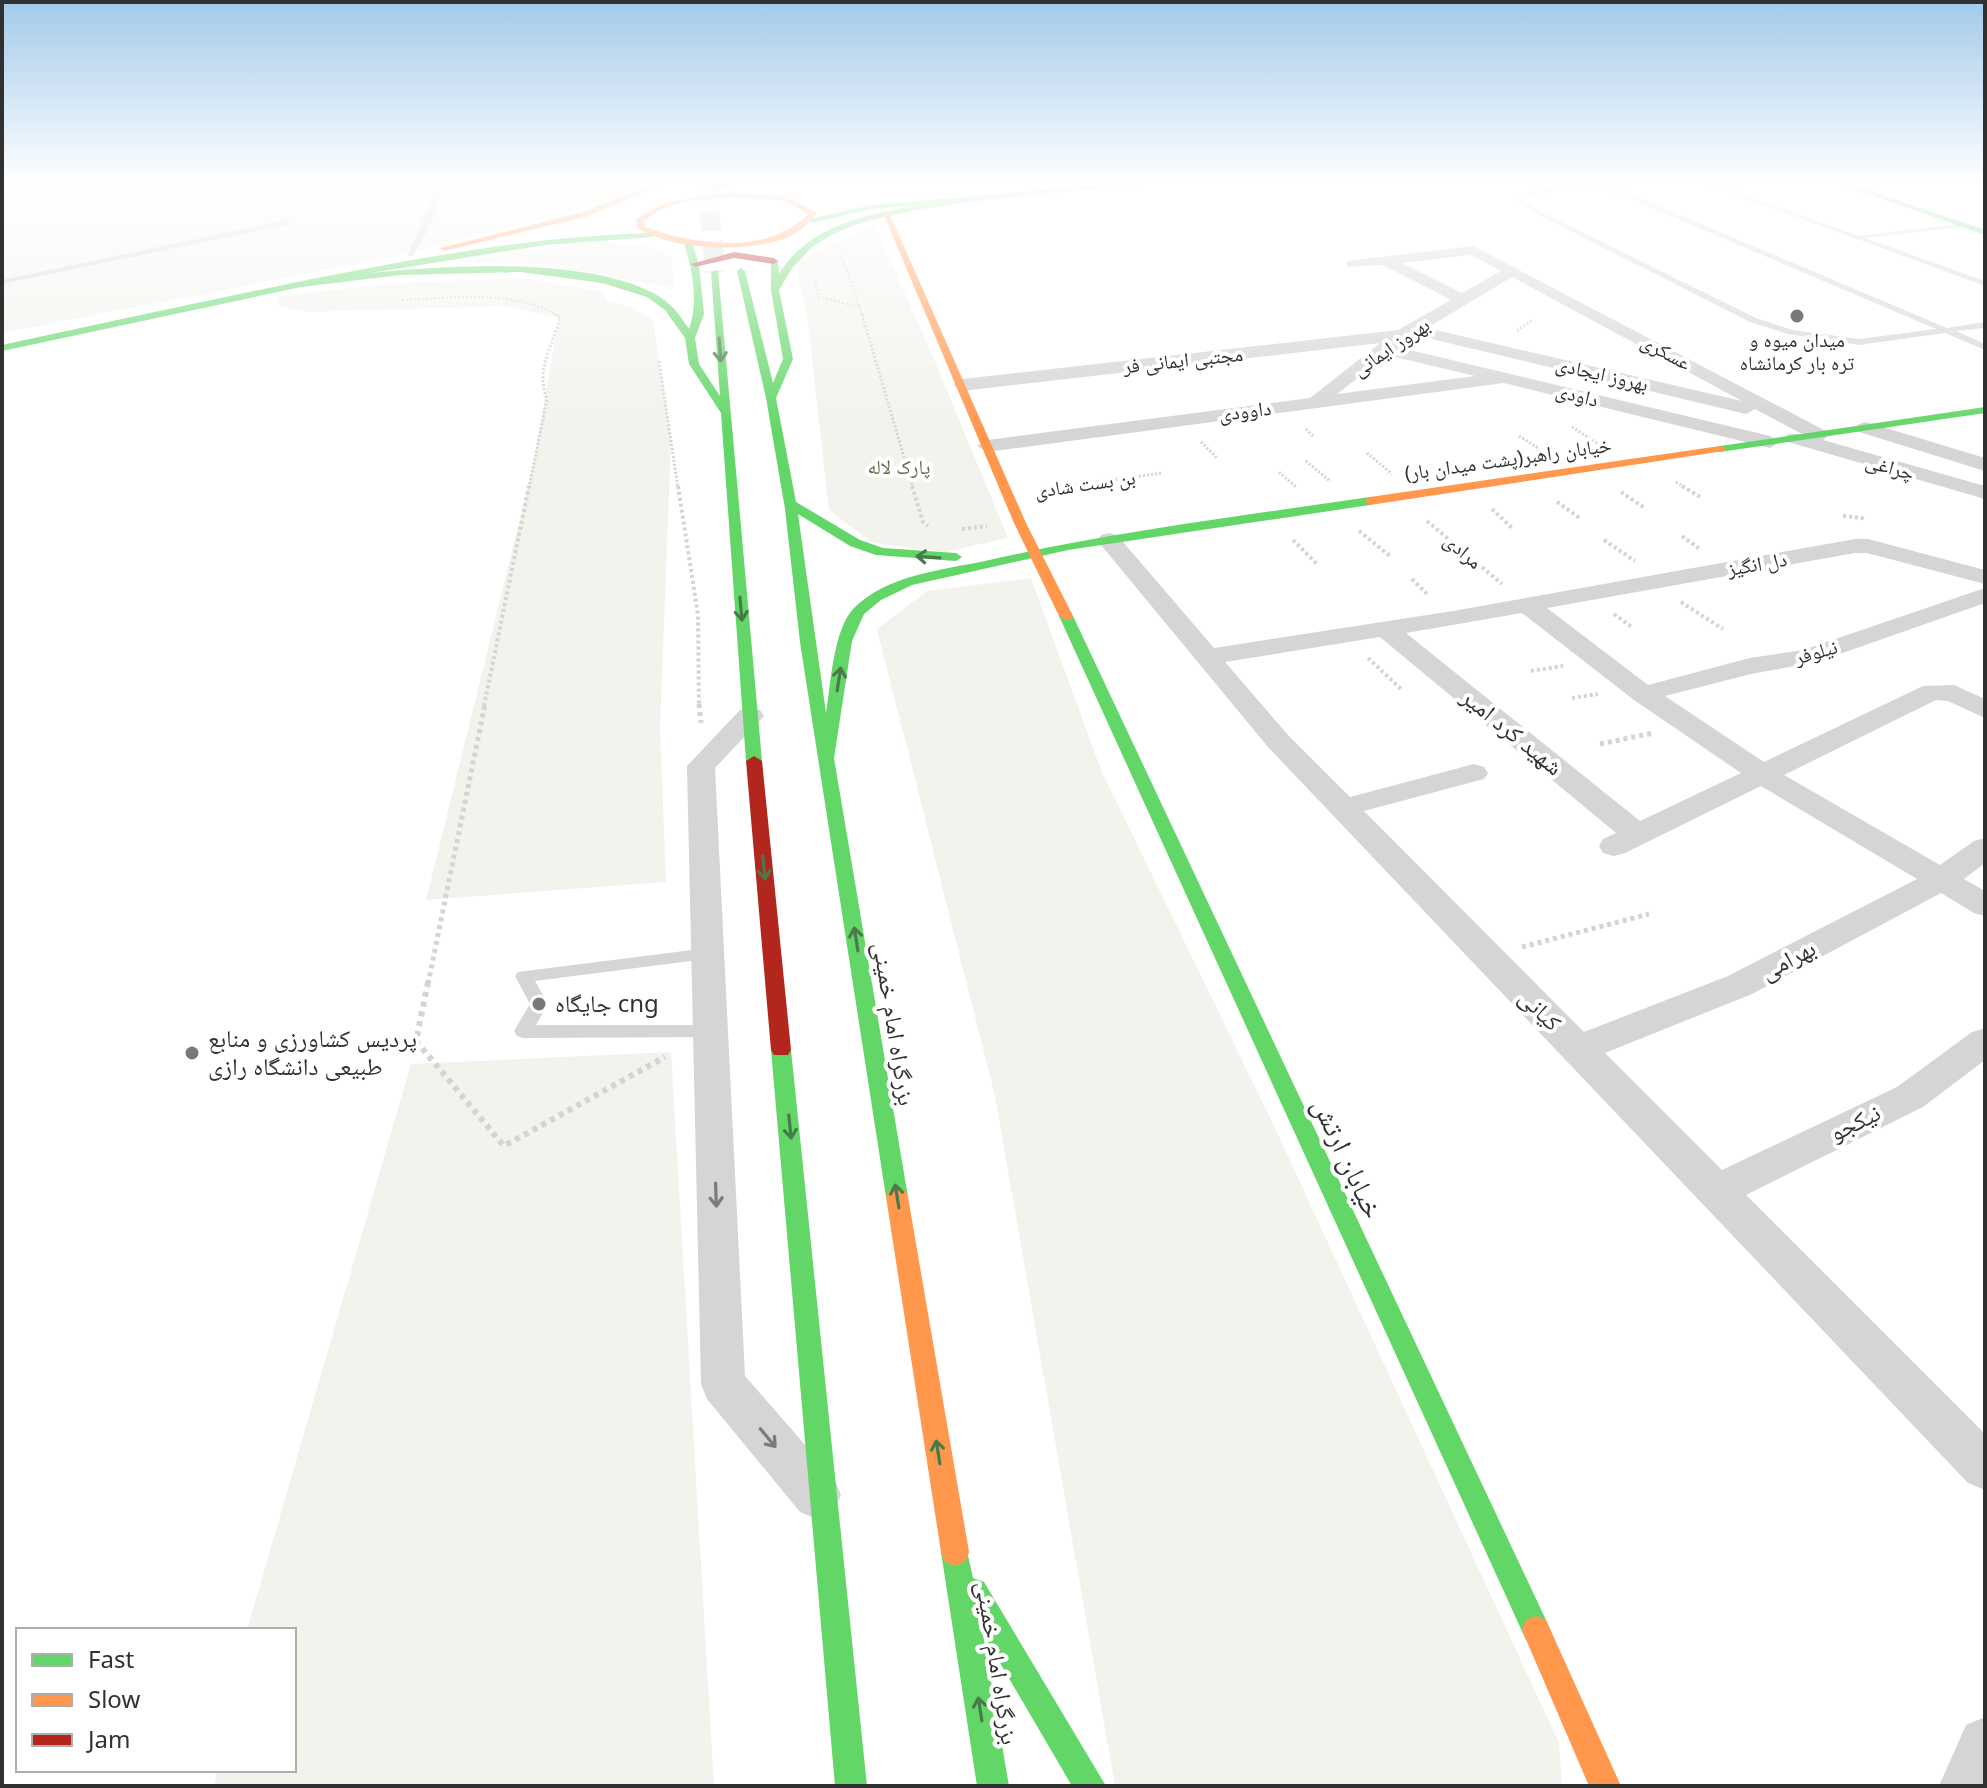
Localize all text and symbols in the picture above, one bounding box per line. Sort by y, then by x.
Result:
marker: میدان میوه و تره بار کرمانشاه [1788,307,1806,325]
street label: بهروز ایمانی [1347,311,1435,382]
place label: میدان میوه و تره بار کرمانشاه [1740,326,1854,376]
street label: عسکری [1637,327,1696,376]
one-way arrow [713,336,728,363]
street label: مجتبی ایمانی فر [1121,340,1244,379]
street label: بهروز ایجادی [1553,350,1651,397]
street label: داودی [1553,376,1601,413]
street label: داوودی [1217,394,1273,427]
street label: خیابان راهبر(پشت میدان بار) [1403,431,1613,486]
street label: چراغی [1863,447,1918,486]
park label: پارک لاله [868,453,931,480]
street label: بن بست شادی [1033,463,1137,504]
street label: مرادی [1438,527,1488,575]
street label: دل انگیز [1724,545,1789,582]
one-way arrow [915,549,941,564]
one-way arrow [734,595,749,622]
street label: نیلوفر [1790,633,1840,671]
one-way arrow [832,667,847,693]
street label: شهید کرد امیر [1454,679,1571,782]
one-way arrow [757,854,772,881]
one-way arrow [848,927,863,952]
street label: بهرامی [1754,930,1821,987]
street label: بزرگراه امام خمینی [865,940,925,1108]
street label: کیانی [1513,980,1570,1038]
place label: جایگاه cng [555,986,659,1019]
marker: جایگاه cng [530,995,548,1013]
place label: پردیس کشاورزی و منابع طبیعی دانشگاه رازی [208,1021,417,1082]
marker: پردیس کشاورزی و منابع طبیعی دانشگاه رازی [183,1044,201,1062]
street label: خیابان ارتش [1304,1091,1393,1224]
street label: نیکجو [1823,1095,1886,1148]
one-way arrow [782,1113,797,1140]
one-way arrow [709,1181,724,1207]
one-way arrow [889,1184,904,1209]
one-way arrow [759,1427,777,1447]
one-way arrow [930,1440,945,1466]
street label: بزرگراه امام خمینی [968,1579,1028,1747]
legend [16,1628,296,1772]
text: Fast [88,1642,134,1675]
text: Slow [88,1682,140,1715]
one-way arrow [972,1697,987,1722]
text: Jam [86,1722,130,1755]

